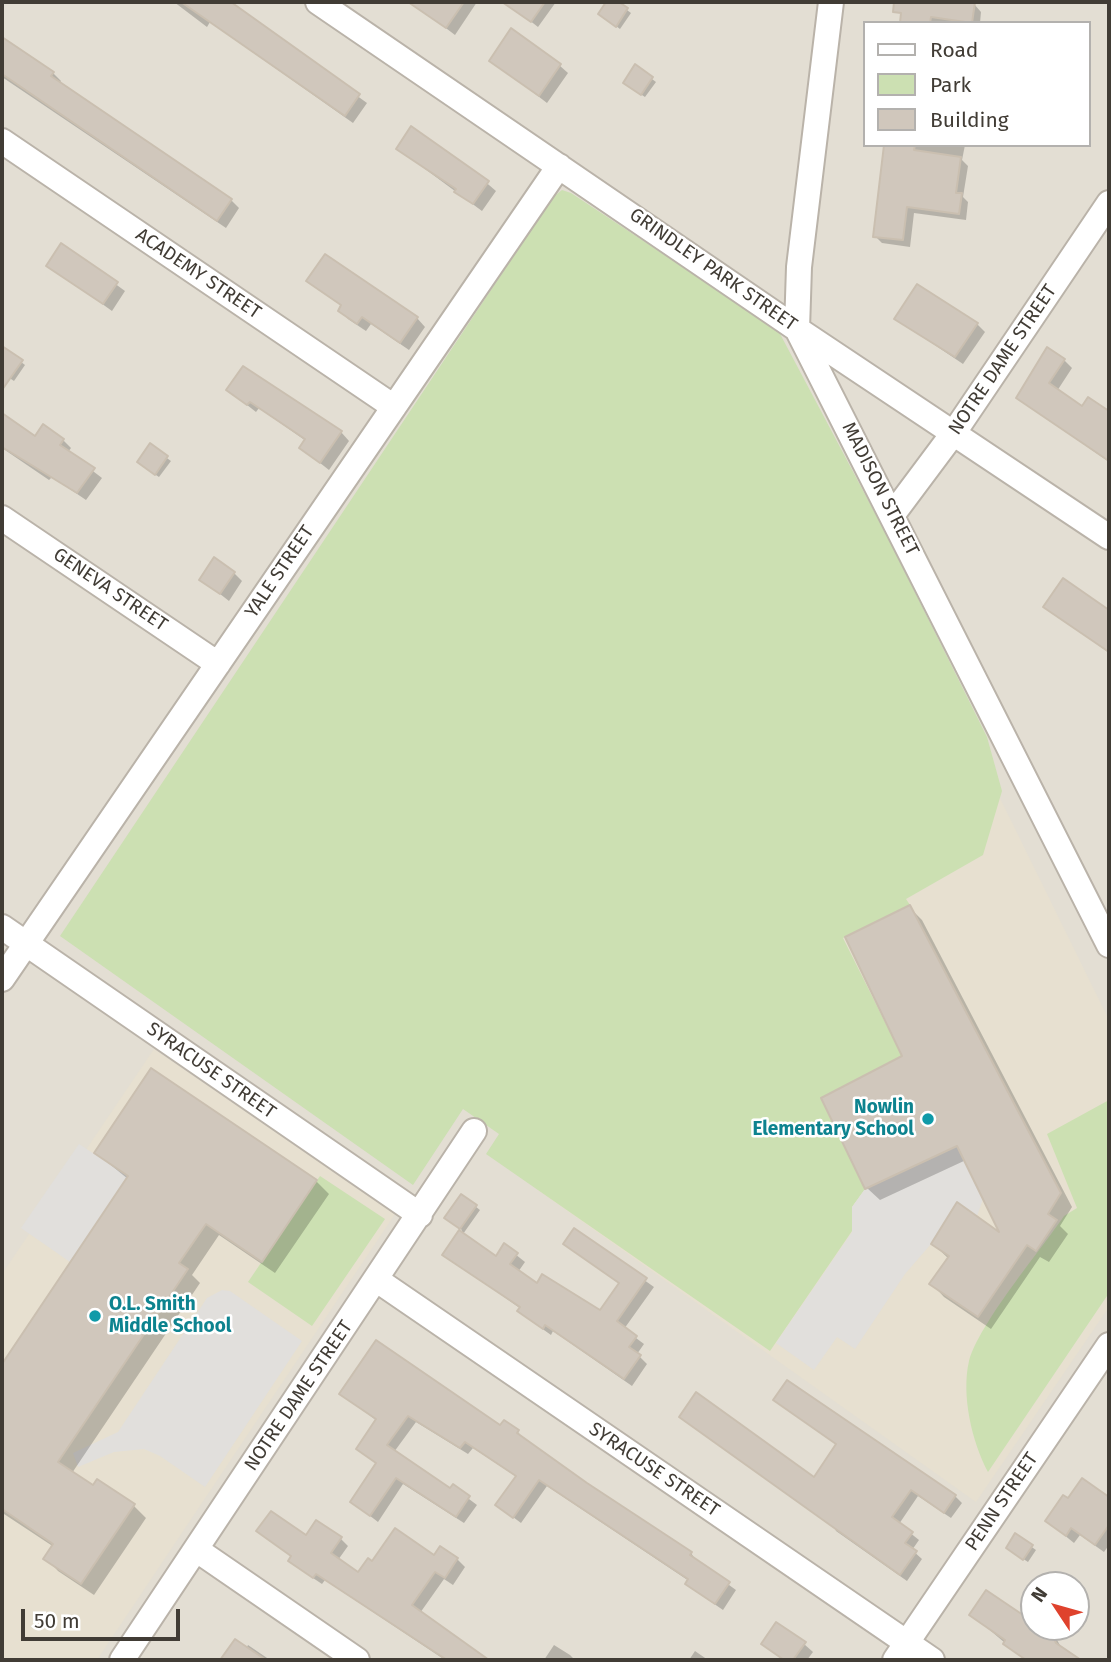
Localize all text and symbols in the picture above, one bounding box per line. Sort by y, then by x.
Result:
legend [862,21,1090,147]
text: Road [930,37,978,63]
text: Park [930,72,971,98]
text: Building [930,107,1009,133]
street label: GRINDLEY PARK STREET [625,204,801,336]
street label: ACADEMY STREET [131,224,265,324]
street label: NOTRE DAME STREET [944,281,1062,439]
street label: MADISON STREET [837,419,923,559]
street label: YALE STREET [241,521,319,623]
street label: GENEVA STREET [49,543,171,637]
street label: SYRACUSE STREET [142,1018,280,1124]
place label: Nowlin Elementary School [752,1097,914,1141]
marker: Nowlin Elementary School [920,1111,936,1127]
place label: O.L. Smith Middle School [109,1294,231,1338]
marker: O.L. Smith Middle School [87,1308,103,1324]
street label: NOTRE DAME STREET [240,1317,358,1475]
street label: SYRACUSE STREET [584,1418,724,1522]
street label: PENN STREET [961,1449,1043,1555]
north arrow [1020,1571,1090,1641]
text: N [1026,1583,1052,1606]
scale bar [24,1596,184,1640]
text: 50 m [34,1608,80,1634]

